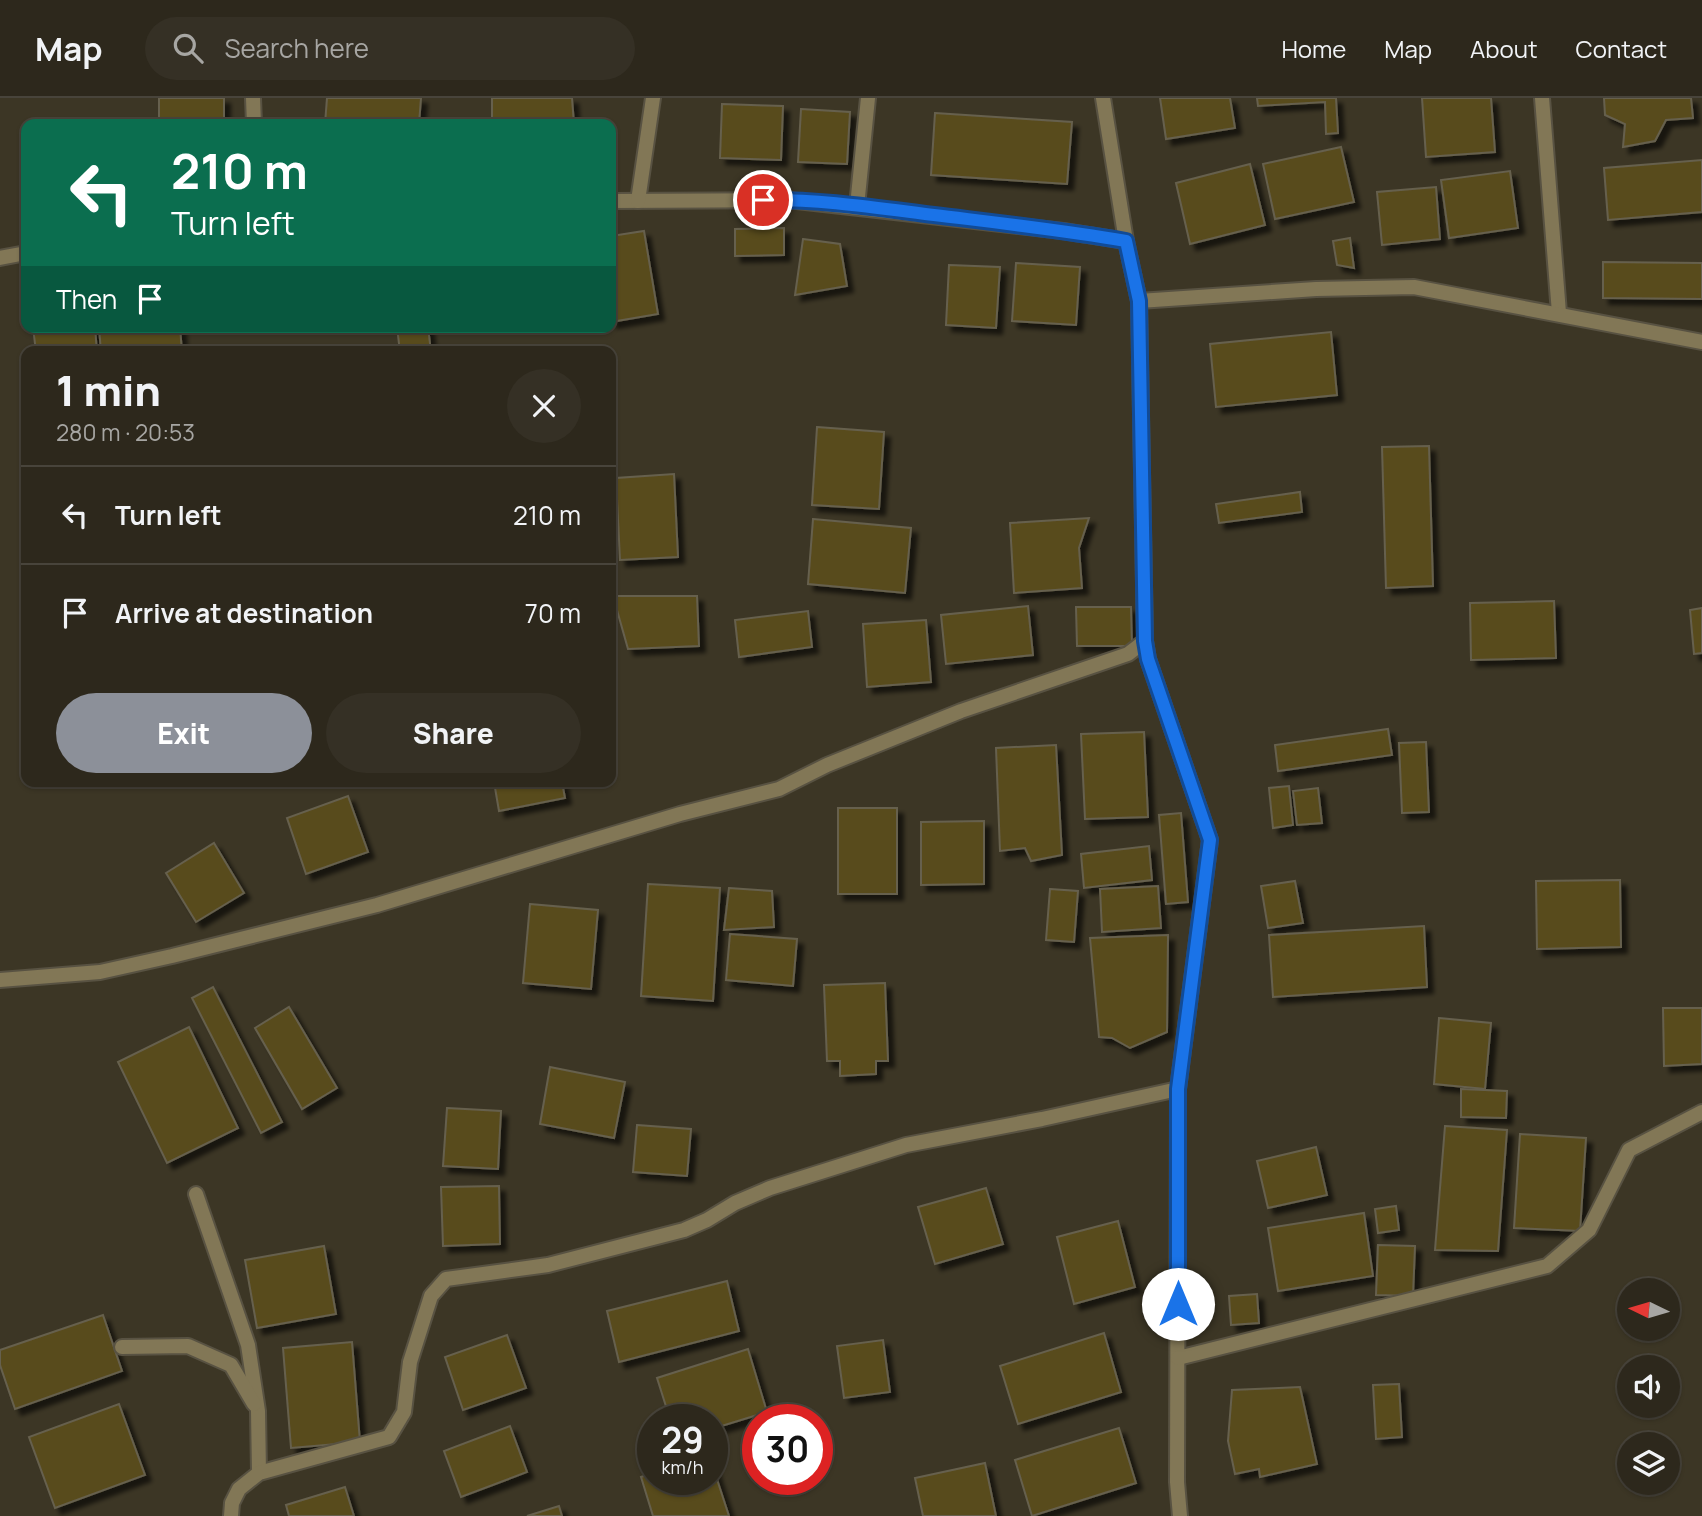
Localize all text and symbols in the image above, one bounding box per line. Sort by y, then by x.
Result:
search box [145,17,635,80]
text: Map [35,26,103,71]
icon: search [169,29,207,67]
text: Search here [225,30,369,66]
text: Home [1281,32,1346,65]
text: Map [1384,32,1432,65]
text: About [1470,32,1538,65]
text: Contact [1576,32,1667,65]
text: 210 m [171,137,308,204]
icon: left [56,147,147,238]
pin [733,170,793,230]
icon: arrive [744,181,782,219]
text: Turn left [171,201,295,245]
icon: arrive [131,280,169,318]
text: Then [56,281,117,317]
text: 1 min [56,361,161,419]
button: close [507,369,581,443]
text: 280 m · 20:53 [56,416,195,448]
icon: left [56,496,94,534]
text: Turn left [115,497,222,533]
text: 210 m [513,497,581,533]
icon: arrive [56,594,94,632]
text: Arrive at destination [115,595,373,631]
text: 70 m [525,595,581,631]
button: Exit [56,693,312,773]
button: Share [326,693,581,773]
position arrow [1141,1267,1215,1341]
north arrow [1617,1278,1680,1340]
map controls [1617,1278,1680,1495]
button: sound [1617,1355,1680,1418]
speed limit sign: 30 [742,1404,833,1495]
text: 29 [661,1416,704,1464]
button: layers [1617,1432,1680,1495]
text: km/h [662,1455,703,1479]

